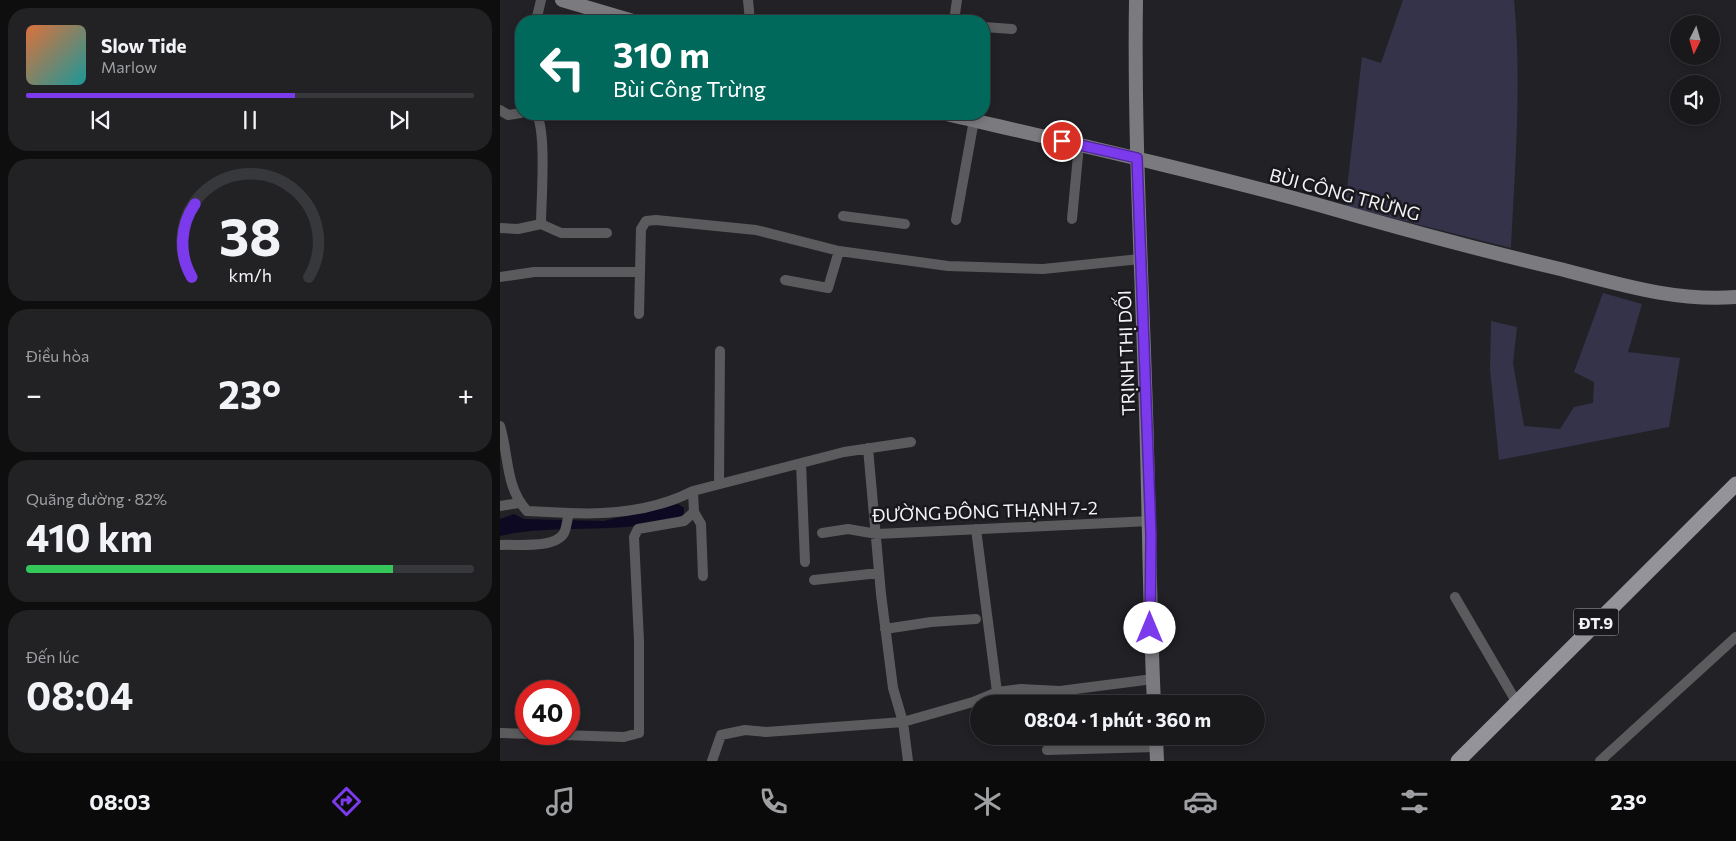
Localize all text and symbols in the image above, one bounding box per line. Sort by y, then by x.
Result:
north arrow [1670,15,1720,65]
map controls [1670,15,1720,125]
text: 310 m [613,32,710,75]
text: Slow Tide [101,34,187,57]
icon: left [530,35,595,100]
text: Marlow [101,57,157,76]
text: Bùi Công Trừng [613,75,766,102]
button: sound [1670,75,1720,125]
icon: previous [87,106,115,134]
icon: pause [236,106,264,134]
icon: next [385,106,413,134]
pin [1041,120,1083,162]
icon: arrive [1048,127,1076,155]
street label: BÙI CÔNG TRỪNG [1267,163,1423,225]
text: 38 [219,203,281,267]
text: km/h [228,264,272,286]
street label: TRỊNH THỊ DỐI [1111,290,1139,416]
text: Điều hòa [26,346,89,365]
text: 23° [218,370,281,417]
text: − [26,377,42,411]
text: + [458,377,474,411]
text: Quãng đường · 82% [26,489,167,508]
street label: ĐƯỜNG ĐÔNG THẠNH 7-2 [871,496,1098,526]
text: 410 km [26,513,153,560]
position arrow [1123,601,1175,653]
road number: ĐT.9 [1574,608,1618,636]
text: Đến lúc [26,647,79,666]
text: 08:04 [26,671,133,718]
speed limit sign: 40 [515,680,580,745]
text: 08:04 · 1 phút · 360 m [1024,708,1211,731]
icon: directions [329,784,364,819]
icon: music [543,784,578,819]
icon: phone [756,784,791,819]
icon: climate [970,784,1005,819]
icon: car [1183,784,1218,819]
icon: filters [1397,784,1432,819]
text: 08:03 [89,788,151,815]
text: 23° [1610,788,1647,815]

